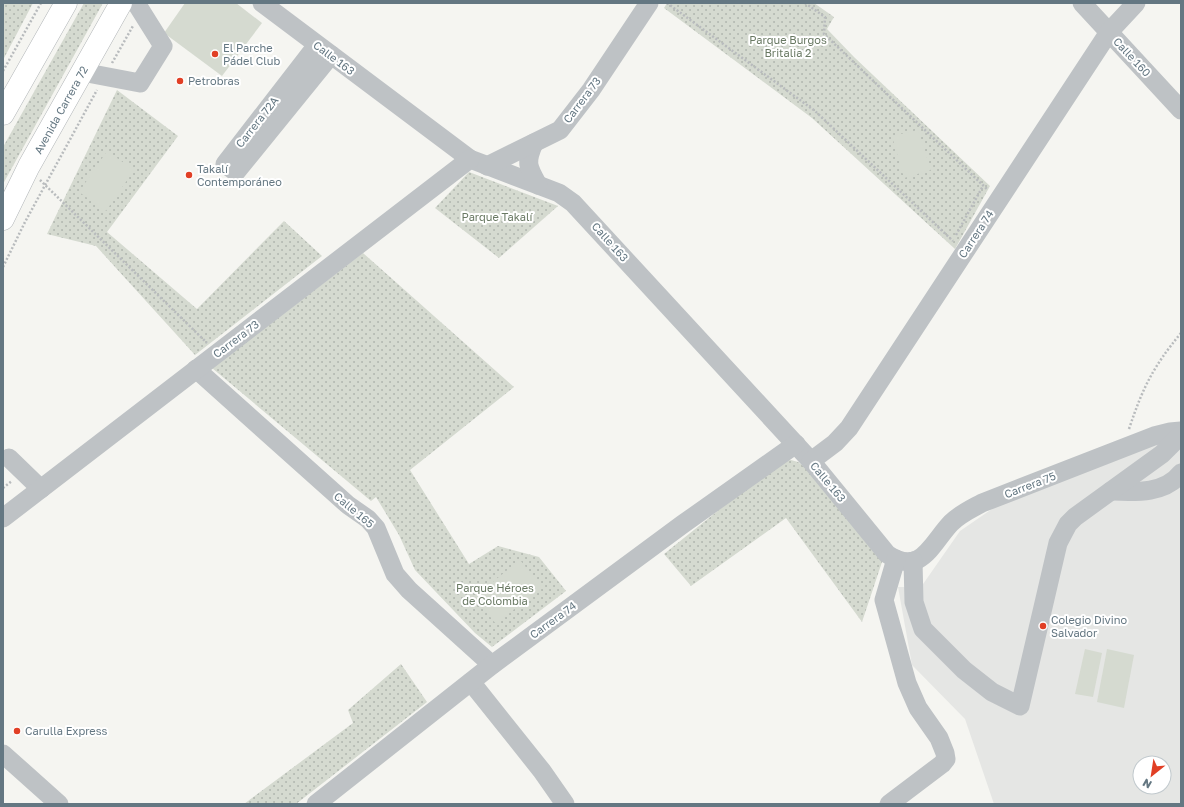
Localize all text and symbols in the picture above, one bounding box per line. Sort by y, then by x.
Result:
park label: Parque Burgos Britalia 2 [749,33,827,59]
street label: Calle 160 [1111,34,1154,79]
street label: Calle 163 [311,38,357,77]
place label: El Parche Pádel Club [223,41,280,67]
marker: El Parche Pádel Club [210,49,220,59]
street label: Avenida Carrera 72 [31,64,90,156]
place label: Petrobras [188,74,240,87]
street label: Carrera 73 [560,74,603,125]
marker: Petrobras [175,76,185,86]
street label: Carrera 72A [233,93,281,150]
place label: Takalí Contemporáneo [197,162,282,188]
marker: Takalí Contemporáneo [184,170,194,180]
street label: Carrera 74 [955,207,996,260]
park label: Parque Takalí [462,210,533,223]
street label: Calle 163 [589,219,631,264]
street label: Carrera 73 [210,317,261,360]
street label: Calle 163 [808,459,849,504]
street label: Carrera 75 [1002,469,1057,500]
street label: Calle 165 [332,489,377,530]
park label: Parque Héroes de Colombia [456,581,534,607]
street label: Carrera 74 [527,598,579,641]
place label: Colegio Divino Salvador [1051,613,1127,639]
marker: Colegio Divino Salvador [1038,621,1048,631]
place label: Carulla Express [25,724,108,737]
marker: Carulla Express [12,726,22,736]
north arrow [1132,755,1172,795]
text: N [1140,776,1154,792]

